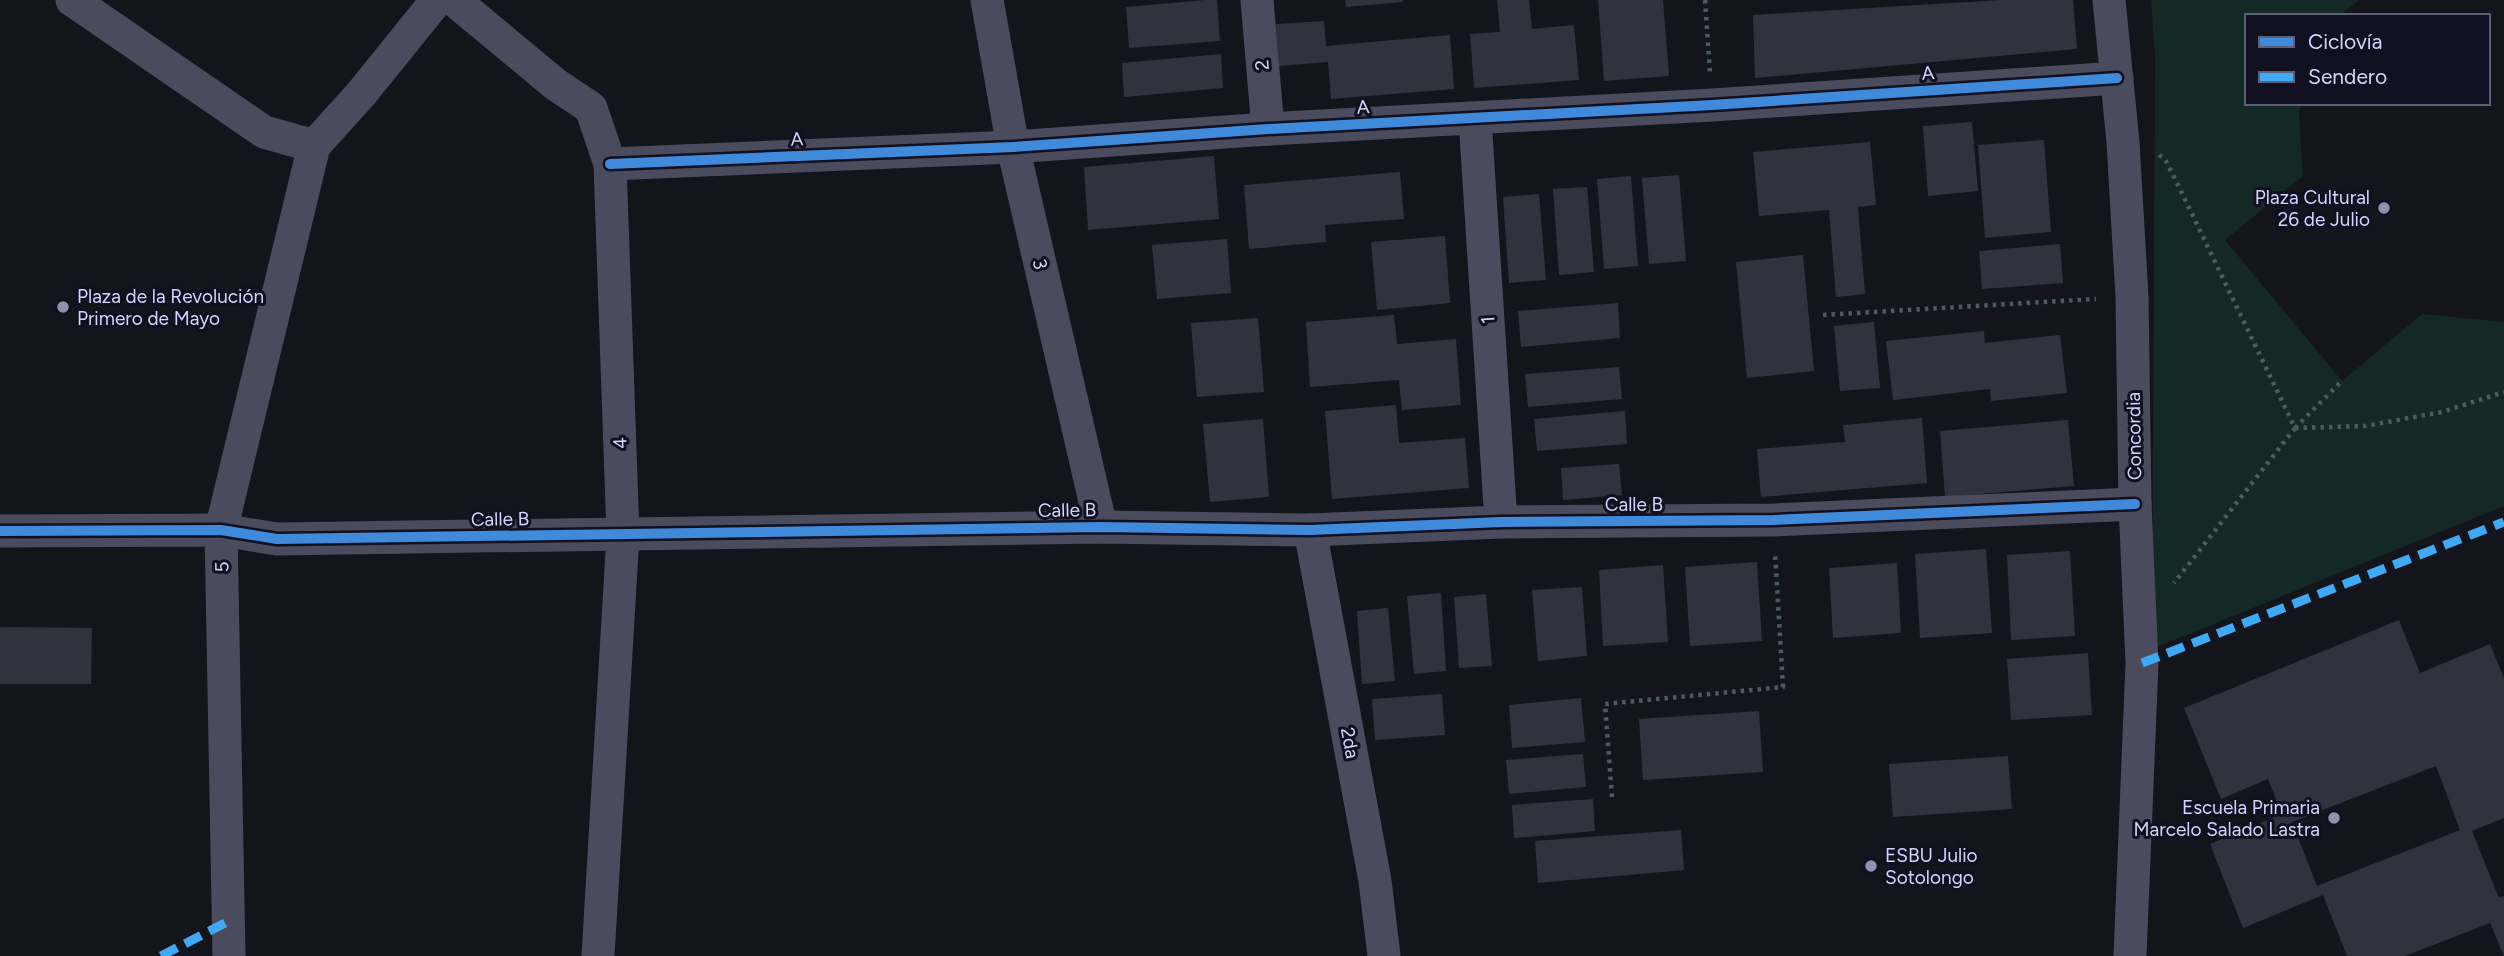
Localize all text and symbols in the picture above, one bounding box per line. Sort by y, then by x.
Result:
legend [2245,14,2490,105]
text: Ciclovía [2308,29,2382,54]
street label: 2 [1250,59,1274,71]
street label: A [1921,61,1935,85]
text: Sendero [2308,64,2387,89]
street label: A [1356,95,1370,119]
street label: A [790,127,804,151]
place label: Plaza Cultural 26 de Julio [2255,186,2370,231]
marker: Plaza Cultural 26 de Julio [2376,200,2392,216]
street label: 3 [1028,256,1052,272]
place label: Plaza de la Revolución Primero de Mayo [77,285,264,330]
marker: Plaza de la Revolución Primero de Mayo [55,299,71,315]
street label: 1 [1476,315,1500,325]
street label: Concordia [2122,392,2146,480]
street label: 4 [608,437,632,449]
street label: Calle B [1605,493,1663,516]
street label: Calle B [1038,498,1096,522]
street label: Calle B [471,507,529,531]
street label: 5 [210,561,234,573]
street label: 2da [1336,726,1364,760]
place label: Escuela Primaria Marcelo Salado Lastra [2133,796,2320,841]
marker: Escuela Primaria Marcelo Salado Lastra [2326,810,2342,826]
place label: ESBU Julio Sotolongo [1885,844,1978,889]
marker: ESBU Julio Sotolongo [1863,858,1879,874]

